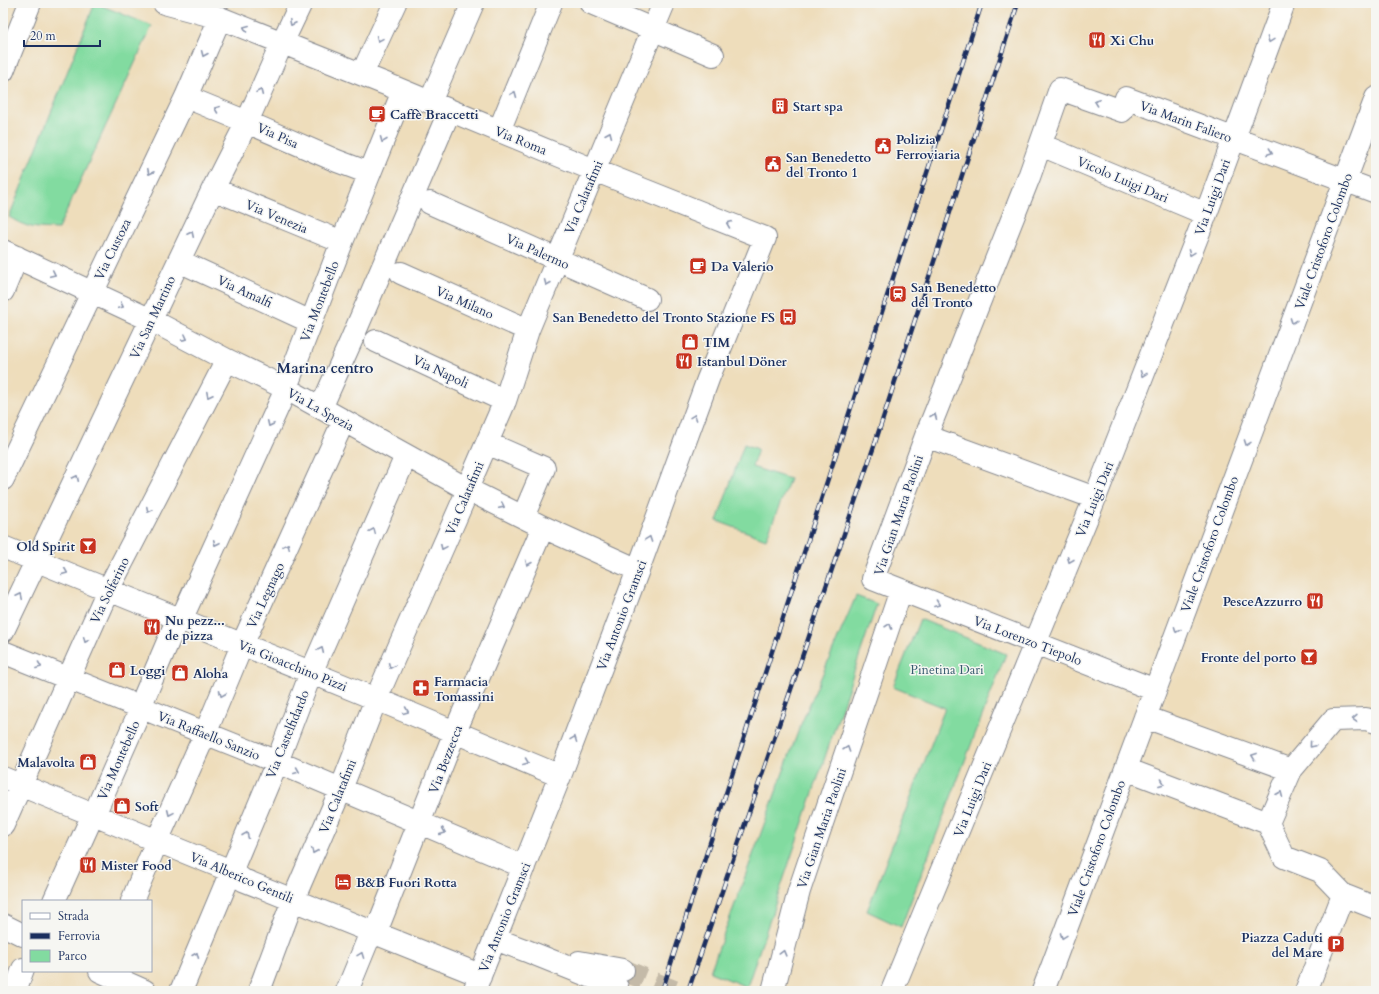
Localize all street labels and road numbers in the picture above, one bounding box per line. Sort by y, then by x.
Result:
street label: Via Marin Faliero [1137,97,1234,147]
street label: Via Pisa [254,119,302,153]
street label: Via Roma [492,122,550,160]
street label: Vicolo Luigi Dari [1074,153,1171,207]
street label: Via Luigi Dari [1191,156,1235,238]
street label: Via Calatafimi [560,157,608,237]
street label: Viale Cristoforo Colombo [1291,171,1357,312]
street label: Via Venezia [243,196,311,238]
street label: Via Custoza [90,215,136,283]
street label: Via Palermo [503,230,572,274]
street label: Via Montebello [296,258,344,345]
street label: Via Amalfi [214,271,276,313]
street label: Via San Martino [126,273,180,362]
street label: Via Milano [433,282,496,324]
street label: Via Napoli [410,351,472,393]
street label: Via La Spezia [284,384,357,436]
street label: Via Gian Maria Paolini [870,452,928,578]
street label: Via Calatafimi [441,458,489,538]
street label: Via Luigi Dari [1072,459,1118,540]
street label: Viale Cristoforo Colombo [1177,474,1243,615]
street label: Via Solferino [86,554,134,627]
street label: Via Antonio Gramsci [593,557,651,673]
street label: Via Legnago [243,560,289,631]
street label: Via Lorenzo Tiepolo [971,612,1085,670]
street label: Via Gioacchino Pizzi [235,636,350,696]
street label: Via Castelfidardo [262,687,314,781]
street label: Via Raffaello Sanzio [155,707,263,765]
street label: Via Montebello [93,718,145,803]
street label: Via Bezzecca [425,722,467,796]
street label: Via Calatafimi [315,756,361,836]
street label: Via Luigi Dari [950,759,996,840]
street label: Via Gian Maria Paolini [793,765,851,891]
street label: Viale Cristoforo Colombo [1064,778,1130,919]
street label: Via Alberico Gentili [187,848,296,908]
street label: Via Antonio Gramsci [475,859,535,975]

